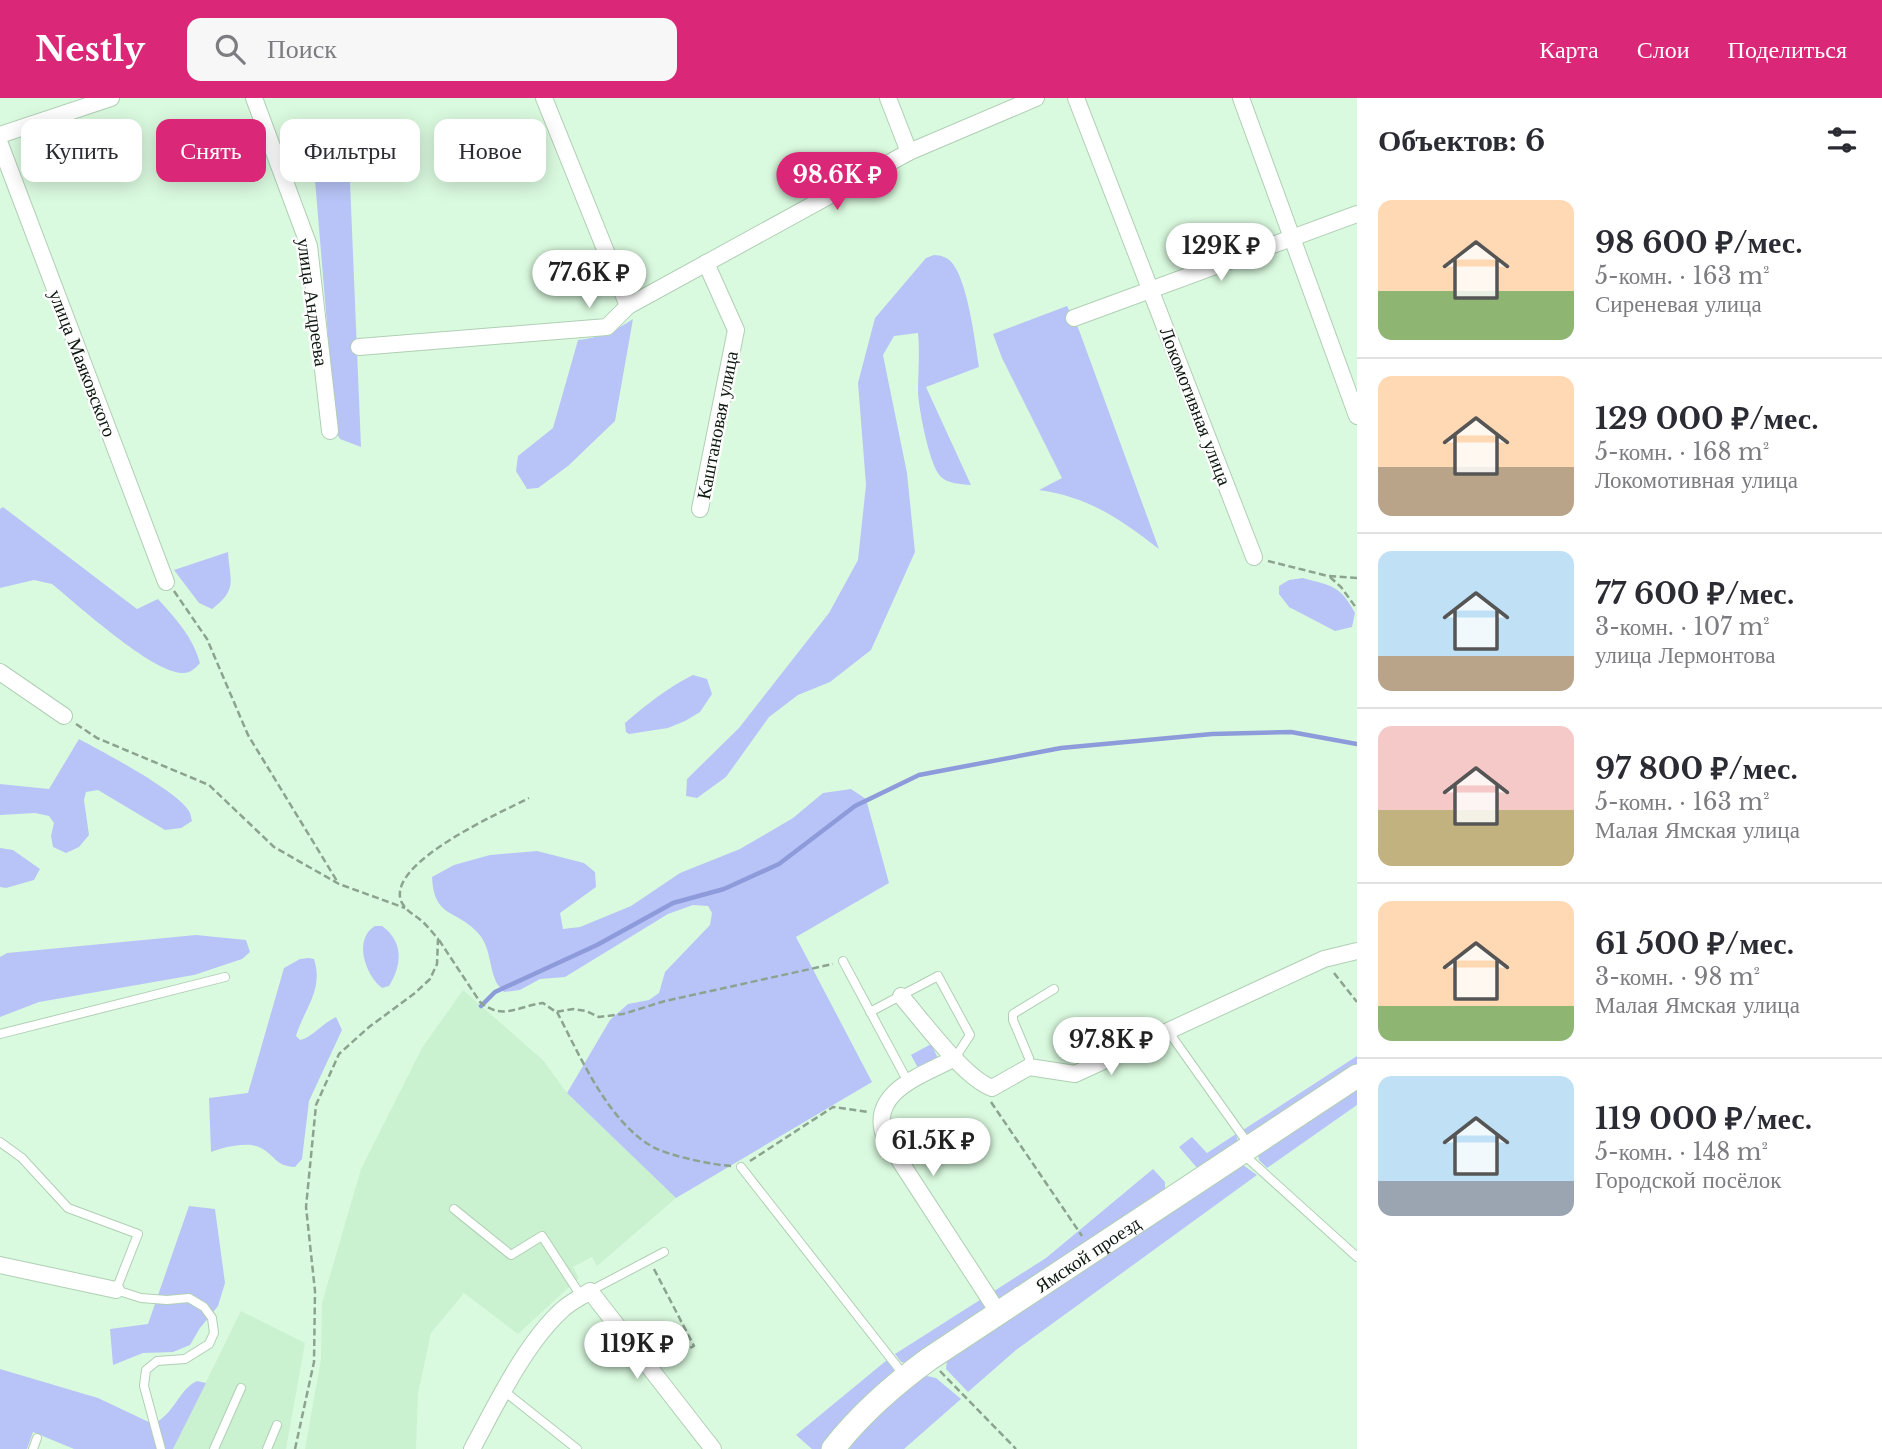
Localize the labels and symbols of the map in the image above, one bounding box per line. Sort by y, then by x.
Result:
pin: 98.6K ₽ [772,152,902,212]
pin: 129K ₽ [1164,223,1278,283]
street label: улица Андреева [292,236,333,368]
pin: 77.6K ₽ [524,250,654,310]
street label: улица Маяковского [44,286,121,440]
street label: Локомотивная улица [1155,324,1237,489]
street label: Каштановая улица [692,349,743,501]
pin: 97.8K ₽ [1046,1018,1176,1077]
pin: 61.5K ₽ [868,1118,998,1178]
street label: Ямской проезд [1031,1211,1145,1298]
pin: 119K ₽ [580,1322,694,1381]

